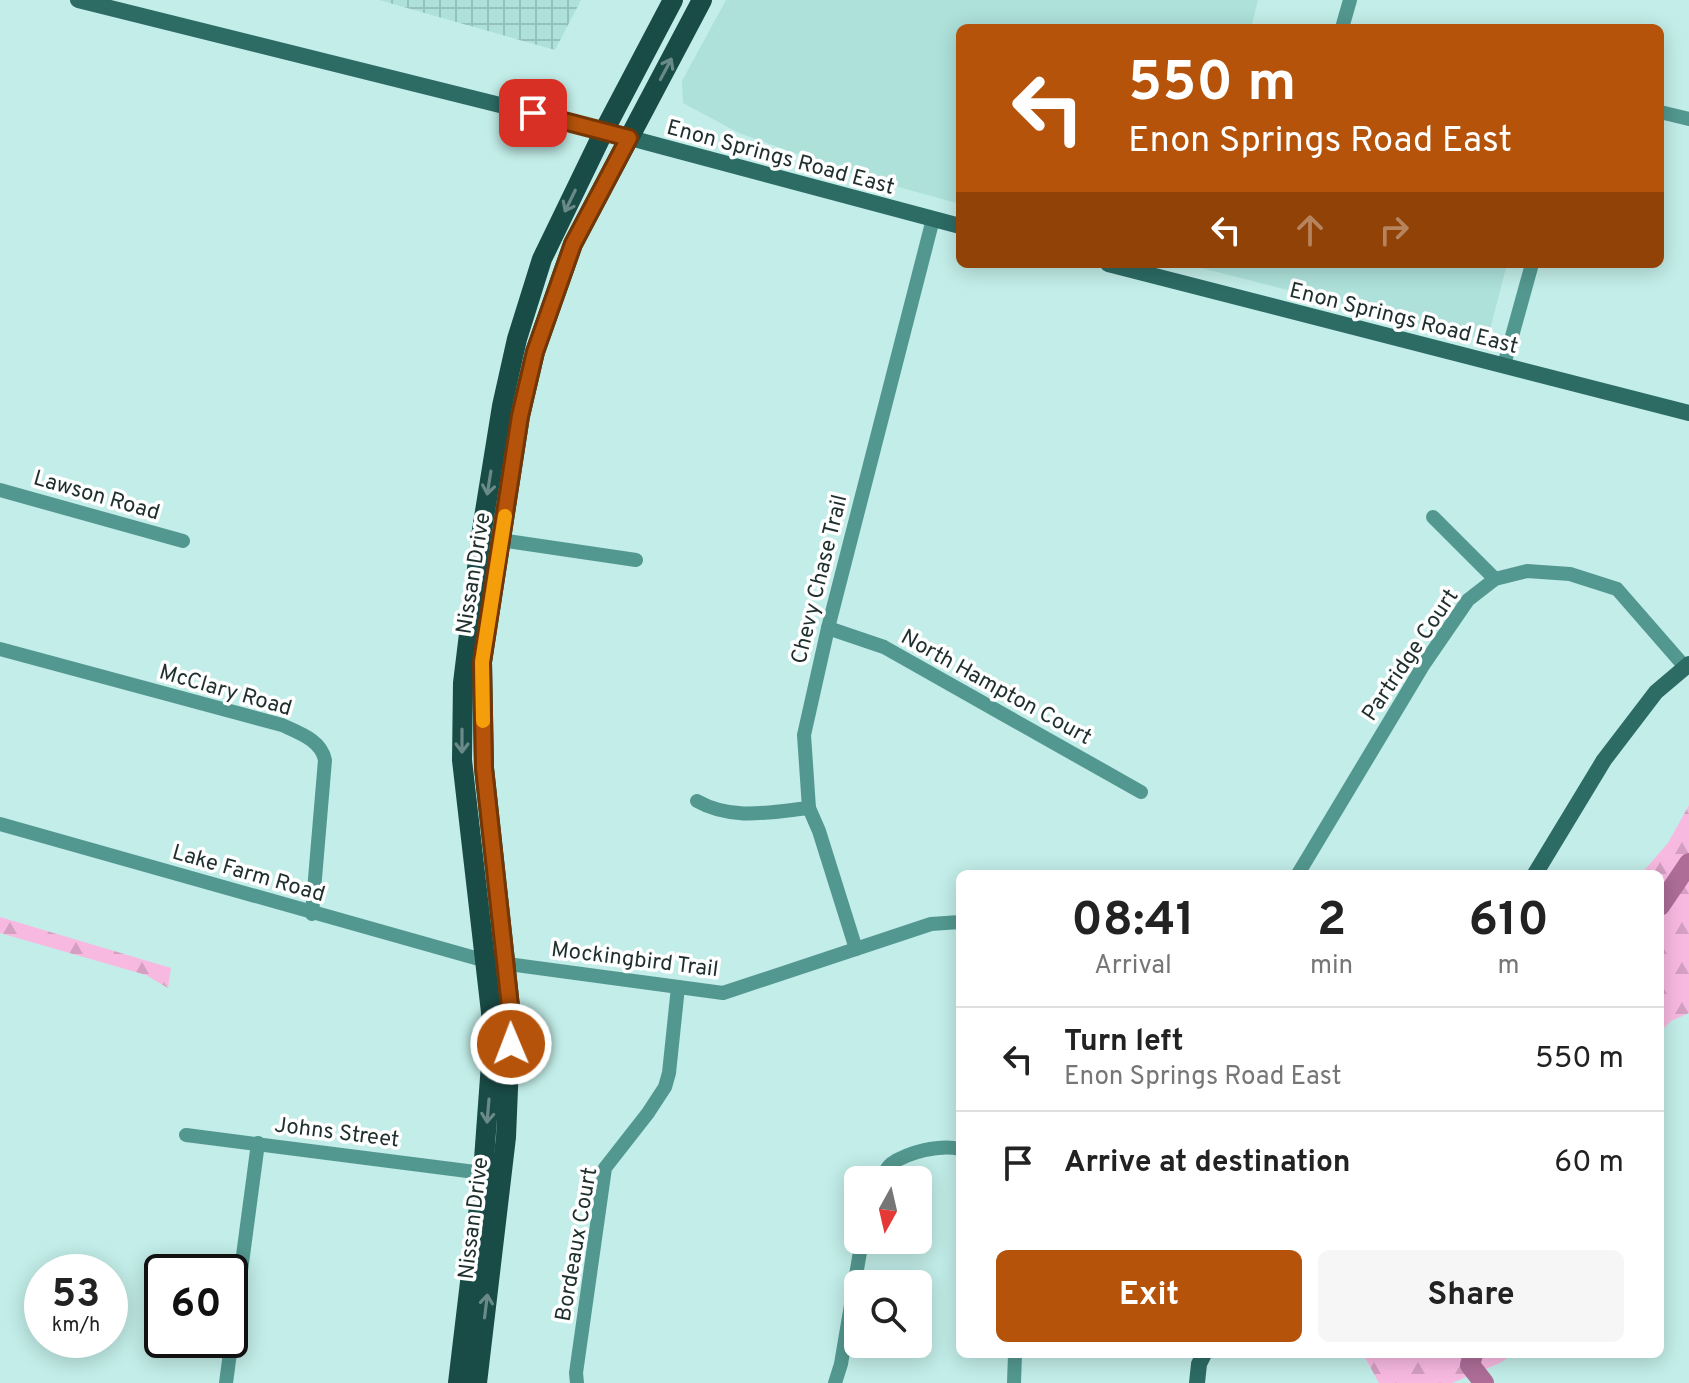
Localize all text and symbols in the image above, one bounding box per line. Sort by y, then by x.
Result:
text: 550 m [1128,50,1296,120]
icon: left [996,56,1100,160]
one-way arrow [658,58,674,81]
pin [499,79,567,147]
icon: arrive [511,91,555,135]
street label: Enon Springs Road East [663,115,897,202]
text: Enon Springs Road East [1128,119,1512,165]
one-way arrow [562,188,577,212]
icon: left [1204,208,1248,252]
icon: ahead [1288,208,1332,252]
icon: right [1372,208,1416,252]
street label: Enon Springs Road East [1286,278,1521,361]
street label: Lawson Road [30,466,163,527]
one-way arrow [481,470,496,495]
street label: Chevy Chase Trail [786,492,855,667]
street label: Nissan Drive [452,510,497,636]
street label: Partridge Court [1357,584,1465,727]
street label: North Hampton Court [896,625,1096,752]
street label: McClary Road [156,660,295,723]
one-way arrow [454,727,470,754]
street label: Lake Farm Road [169,840,328,909]
text: 08:41 [1071,892,1195,952]
text: 2 [1317,892,1346,952]
text: 610 [1468,892,1549,952]
street label: Mockingbird Trail [550,937,720,984]
text: Arrival [1094,950,1172,983]
text: min [1310,950,1353,983]
text: m [1498,950,1520,983]
position arrow [469,1002,553,1086]
text: Turn left [1064,1024,1184,1061]
icon: left [996,1037,1040,1081]
text: 550 m [1535,1041,1624,1078]
text: Enon Springs Road East [1064,1061,1341,1094]
one-way arrow [480,1097,495,1124]
street label: Johns Street [273,1112,401,1155]
icon: arrive [996,1141,1040,1185]
text: Arrive at destination [1064,1145,1350,1182]
text: 60 m [1554,1145,1624,1182]
street label: Nissan Drive [454,1156,495,1281]
street label: Bordeaux Court [551,1165,604,1324]
north arrow [844,1166,932,1254]
map controls [844,1166,932,1358]
button: Exit [996,1250,1302,1342]
button: Share [1318,1250,1624,1342]
speed limit sign: 60 [144,1254,248,1358]
button: search [844,1270,932,1358]
text: 53 [52,1271,100,1321]
one-way arrow [479,1293,494,1319]
text: km/h [52,1313,100,1339]

